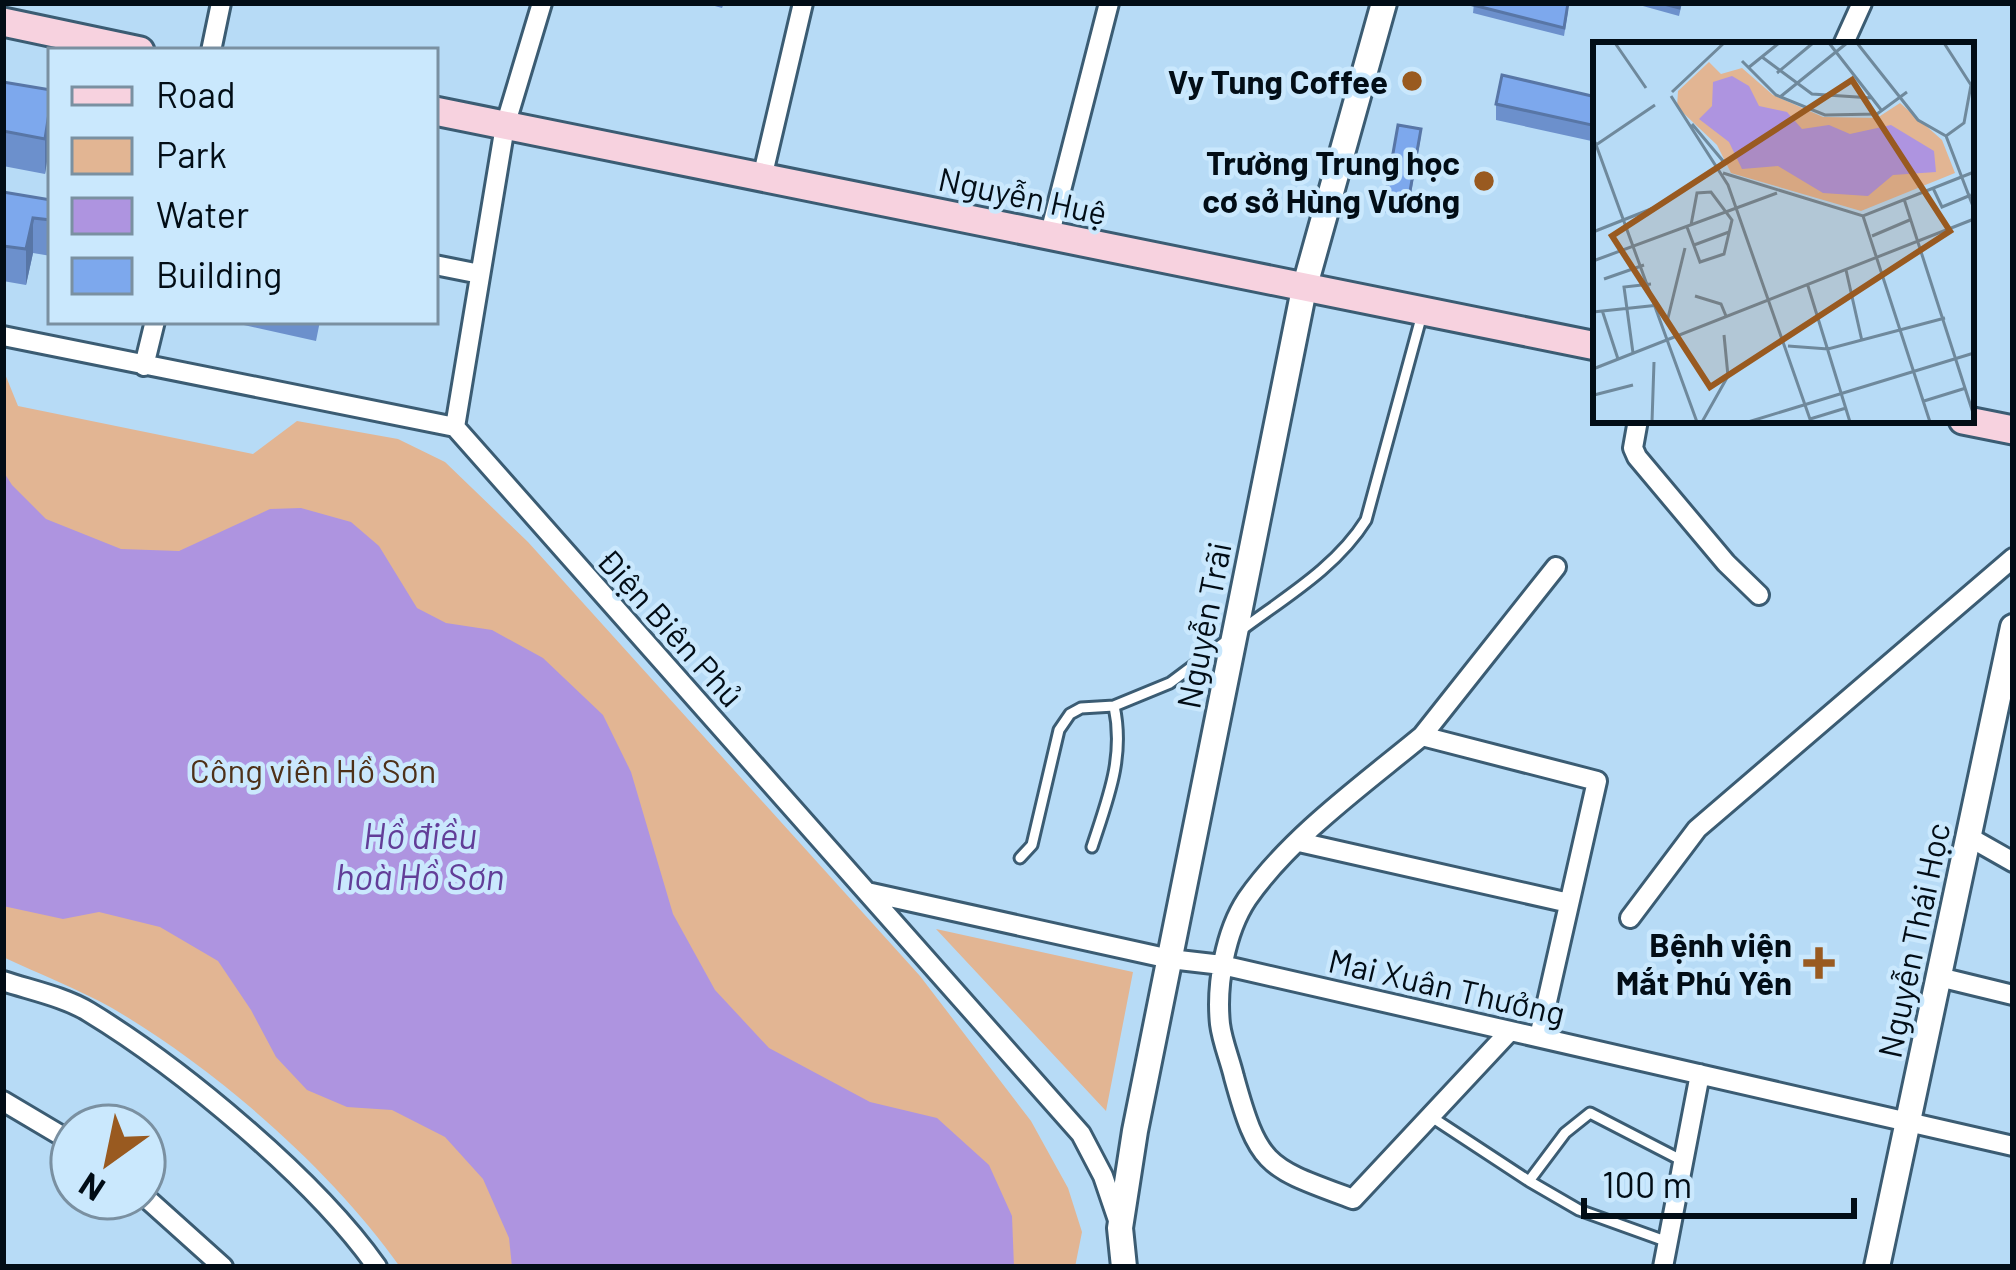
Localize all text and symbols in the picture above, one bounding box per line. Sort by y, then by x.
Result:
inset map [1593,42,1974,423]
legend [48,48,438,324]
place label: Vy Tung Coffee [1168,61,1388,101]
marker: Vy Tung Coffee [1399,68,1425,94]
text: Road [156,72,236,115]
text: Park [156,132,227,175]
place label: Trường Trung học cơ sở Hùng Vương [1202,142,1460,220]
street label: Nguyễn Huệ [935,158,1111,232]
marker: Trường Trung học cơ sở Hùng Vương [1471,168,1497,194]
text: Water [156,192,249,235]
text: Building [156,252,282,295]
street label: Nguyễn Trãi [1167,538,1239,712]
street label: Điện Biên Phủ [590,540,752,714]
park label: Công viên Hồ Sơn [190,750,436,790]
water label: Hồ điều hoà Hồ Sơn [336,813,504,897]
street label: Nguyễn Thái Học [1869,819,1957,1061]
place label: Bệnh viện Mắt Phú Yên [1616,924,1792,1002]
street label: Mai Xuân Thưởng [1325,939,1569,1033]
marker: Bệnh viện Mắt Phú Yên [1803,947,1835,979]
north arrow [48,1102,168,1222]
scale bar [1584,1144,1854,1218]
text: 100 m [1602,1162,1692,1205]
text: N [71,1165,111,1211]

